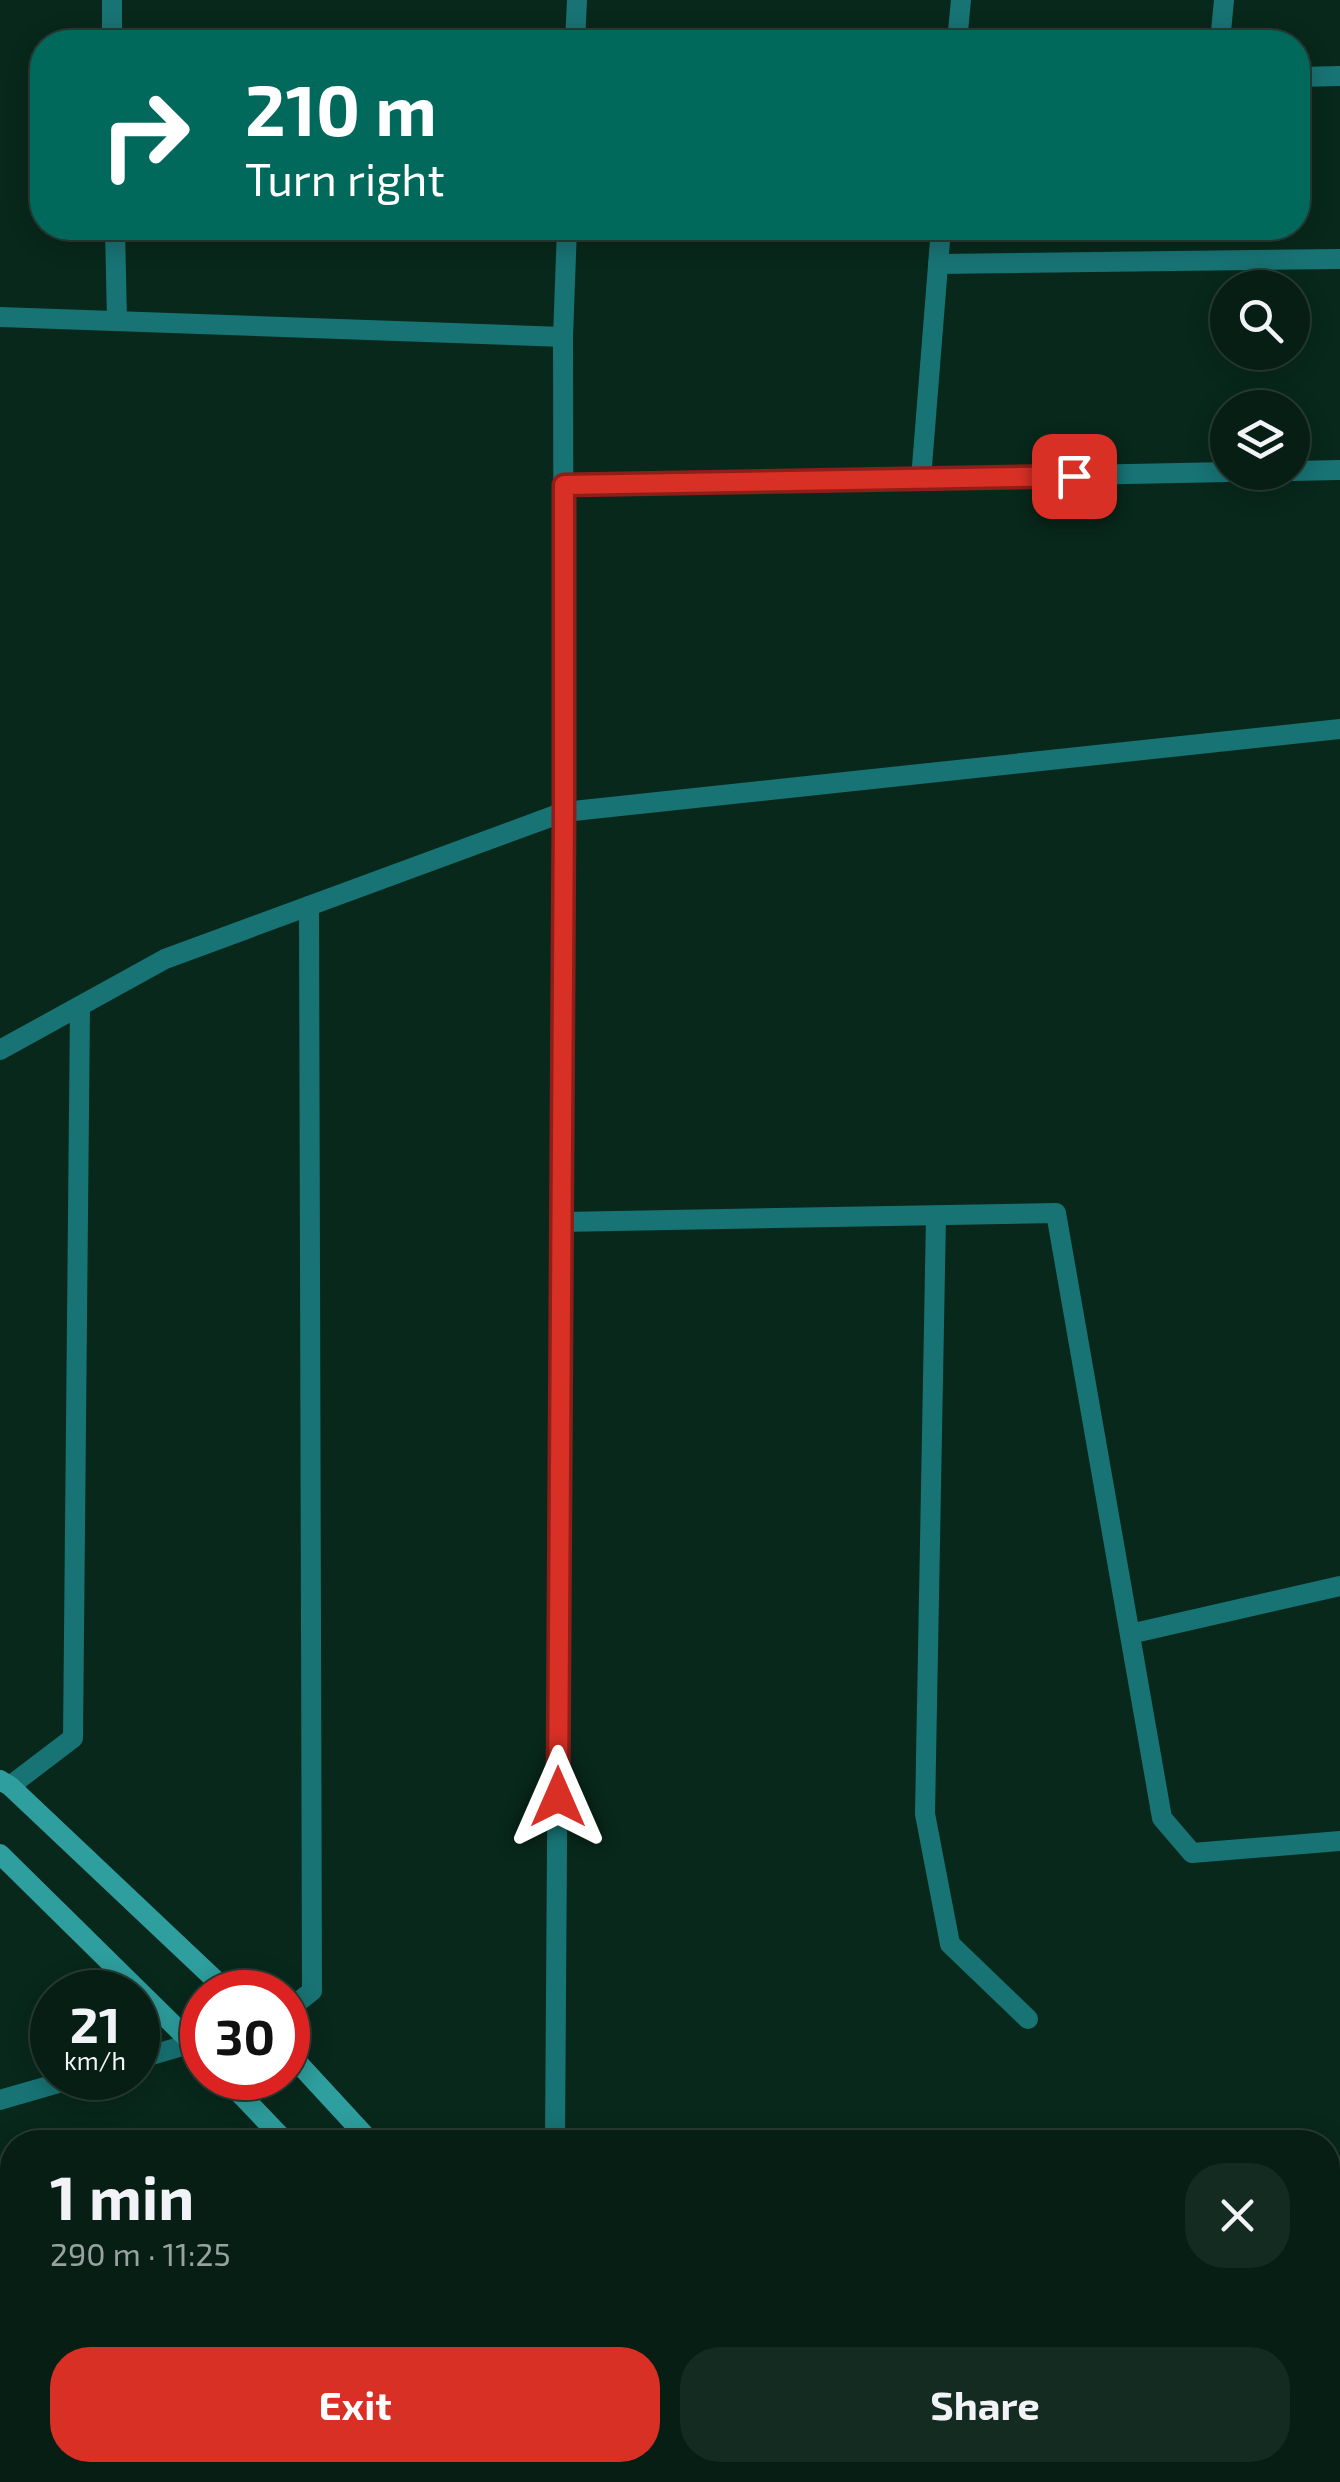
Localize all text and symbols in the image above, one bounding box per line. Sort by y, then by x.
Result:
text: 210 m [245,66,437,150]
icon: right [80,70,210,200]
text: Turn right [245,151,445,205]
map controls [1210,270,1310,490]
button: search [1210,270,1310,370]
button: layers [1210,390,1310,490]
pin [1032,434,1117,519]
icon: arrive [1047,449,1102,504]
position arrow [506,1745,610,1849]
speed limit sign: 30 [180,1970,310,2100]
text: 21 [70,1993,120,2053]
text: km/h [64,2045,126,2075]
text: 1 min [50,2160,194,2232]
button: close [1185,2163,1290,2268]
text: 290 m · 11:25 [50,2234,231,2272]
button: Exit [50,2347,660,2462]
button: Share [680,2347,1290,2462]

